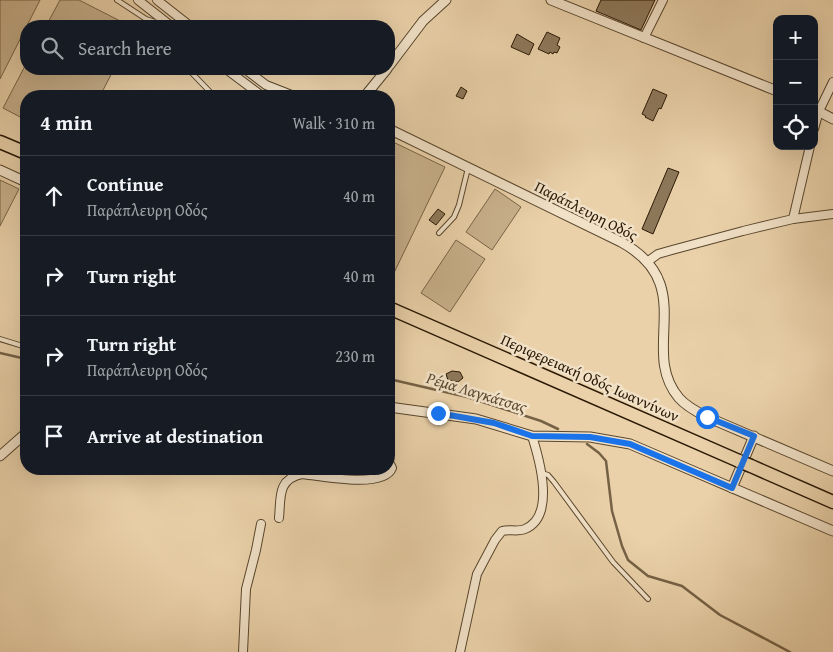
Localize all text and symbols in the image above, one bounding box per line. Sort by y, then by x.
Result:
map controls [773,15,818,150]
button: + [773,15,818,60]
search box [20,20,395,75]
icon: search [38,34,66,62]
text: Search here [78,34,172,62]
button: − [773,60,818,105]
button: locate [773,105,818,150]
text: 4 min [40,107,92,138]
text: Walk · 310 m [292,111,375,135]
text: Continue [87,170,164,198]
street label: Παράπλευρη Οδός [531,176,642,246]
icon: ahead [40,182,68,210]
text: 40 m [343,184,375,208]
text: Παράπλευρη Οδός [87,198,207,222]
icon: right [40,262,68,290]
text: Turn right [87,262,176,290]
text: 40 m [343,264,375,288]
street label: Περιφερειακή Οδός Ιωαννίνων [498,329,683,426]
text: Turn right [87,330,176,358]
icon: right [40,342,68,370]
text: 230 m [335,344,375,368]
text: Παράπλευρη Οδός [87,358,207,382]
water label: Ρέμα Λαγκάτσας [423,365,531,419]
route end [427,402,450,425]
route start [696,406,719,429]
icon: arrive [40,422,68,450]
text: Arrive at destination [87,422,263,450]

